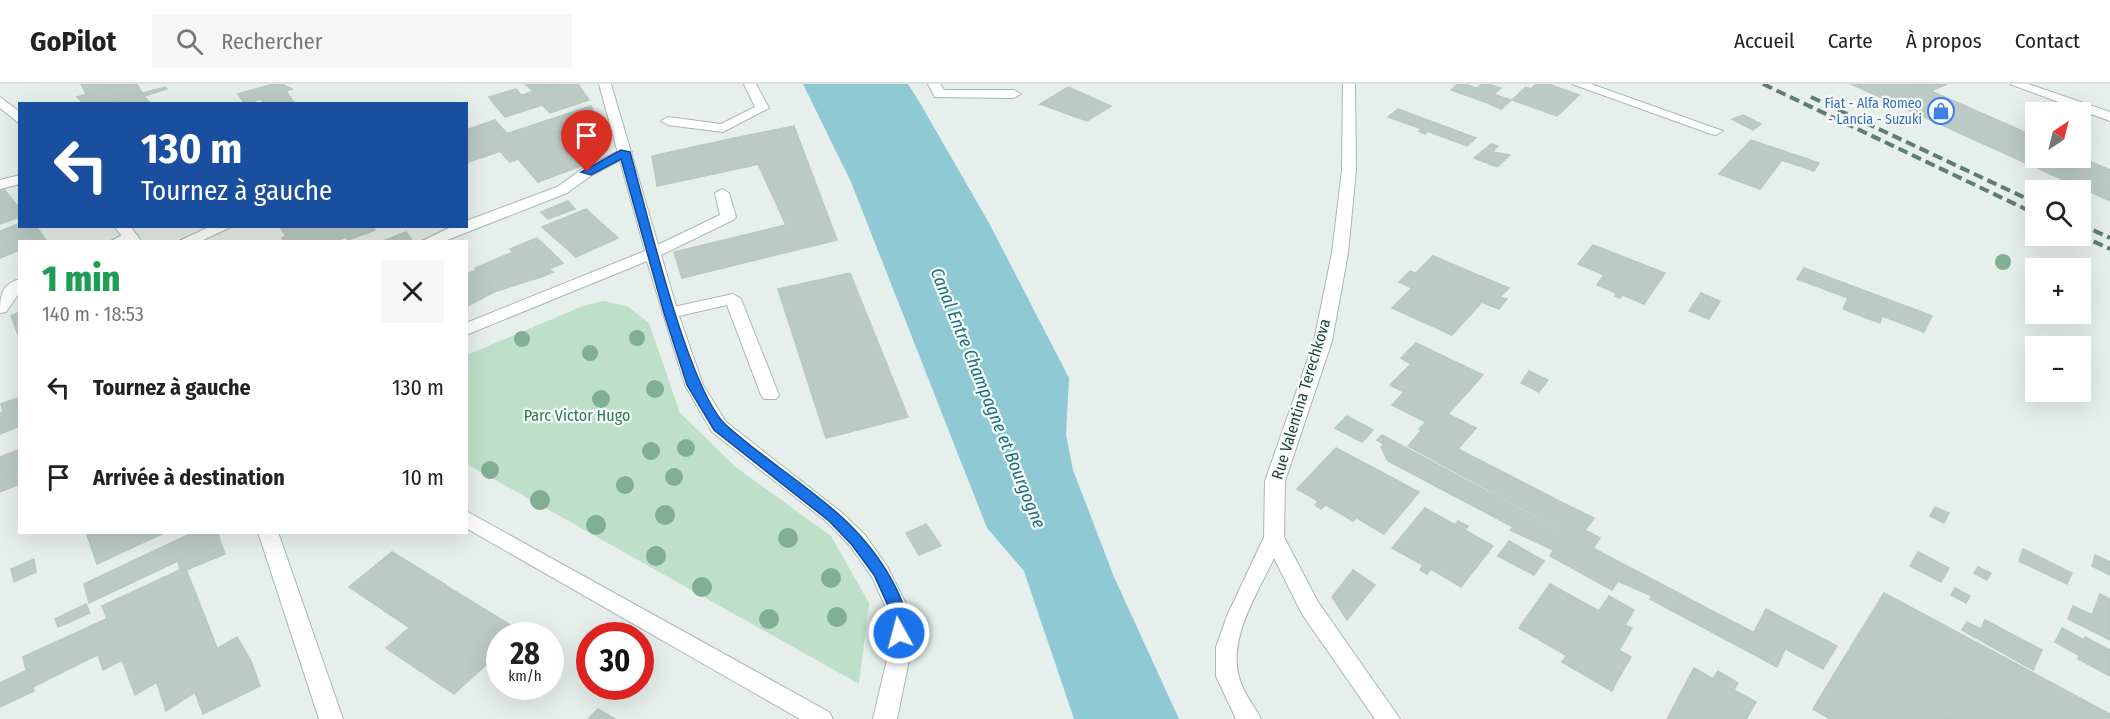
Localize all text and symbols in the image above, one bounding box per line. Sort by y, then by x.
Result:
search box [152,14,572,68]
text: GoPilot [30,25,116,58]
icon: search [173,25,206,58]
text: Rechercher [221,28,322,55]
text: Accueil [1734,28,1795,54]
text: Carte [1828,28,1873,54]
text: À propos [1906,28,1982,54]
text: Contact [2015,28,2080,54]
place label: Fiat - Alfa Romeo - Lancia - Suzuki [1825,95,1922,128]
shop icon: Fiat - Alfa Romeo - Lancia - Suzuki [1926,96,1956,126]
north arrow [2025,102,2091,168]
map controls [2025,102,2091,402]
pin [561,110,612,172]
icon: arrive [570,119,603,152]
text: 130 m [141,124,242,174]
icon: left [42,126,120,204]
text: Tournez à gauche [141,175,332,207]
button: search [2025,180,2091,246]
text: 1 min [42,257,120,301]
button: + [2025,258,2091,324]
button: close [381,260,444,323]
water label: Canal Entre Champagne et Bourgogne [926,265,1051,532]
text: 140 m · 18:53 [42,302,144,326]
street label: Rue Valentina Terechkova [1268,316,1335,482]
button: − [2025,336,2091,402]
icon: left [42,371,75,404]
text: Tournez à gauche [93,374,251,401]
text: 130 m [392,374,444,401]
park label: Parc Victor Hugo [524,406,630,425]
icon: arrive [42,461,75,494]
text: Arrivée à destination [93,464,285,491]
text: 10 m [402,464,444,491]
position arrow [867,601,931,665]
speed limit sign: 30 [576,622,654,700]
text: 28 [510,636,540,672]
text: km/h [508,667,542,685]

